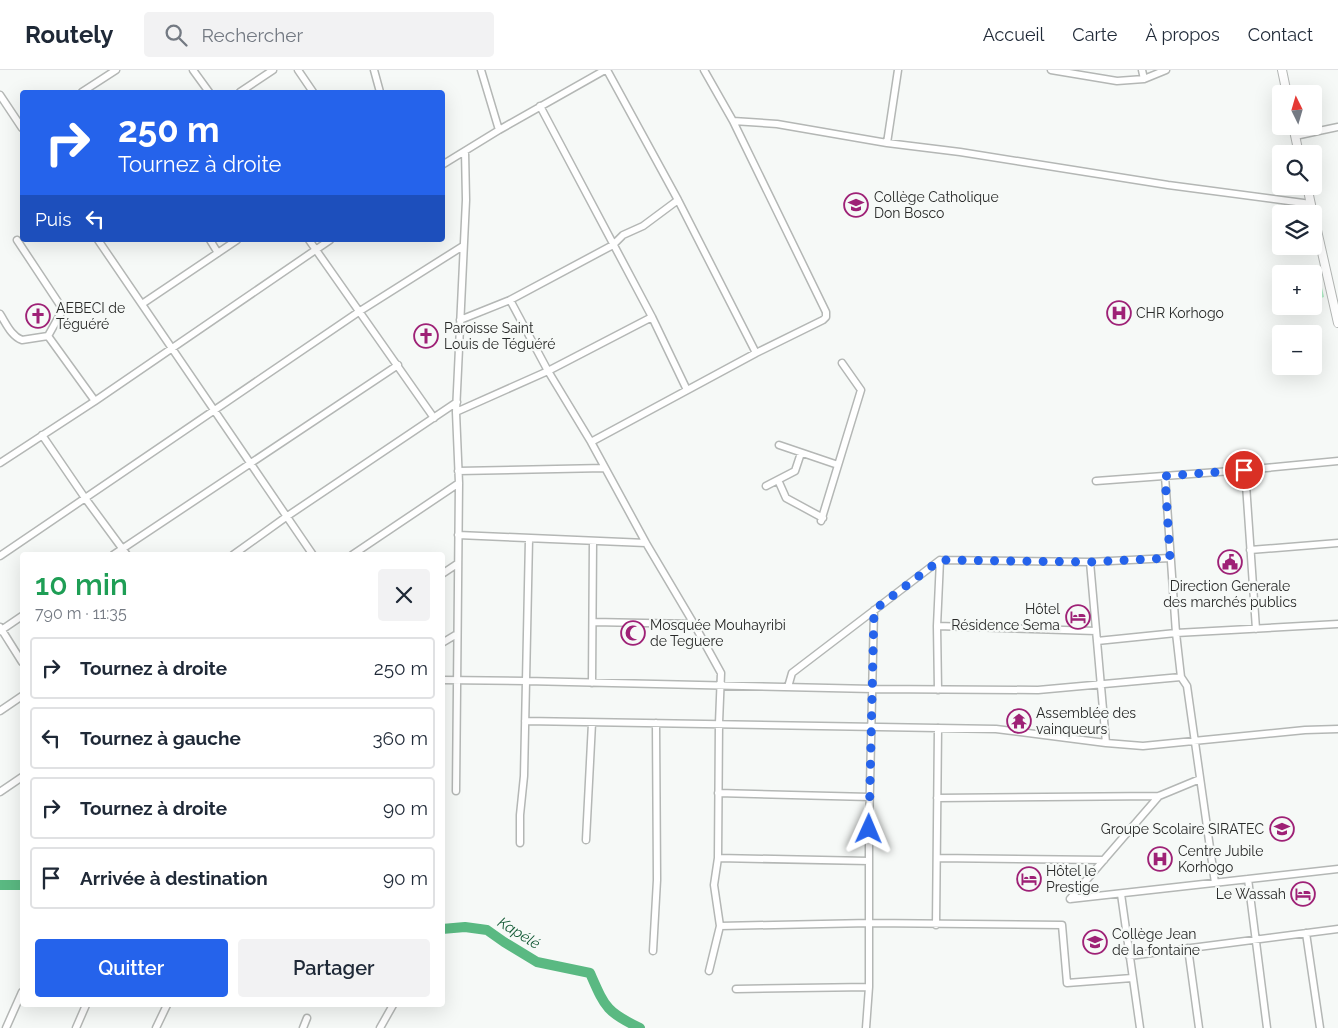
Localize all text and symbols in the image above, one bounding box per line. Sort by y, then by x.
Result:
search box [144,12,494,57]
text: Routely [25,20,114,49]
icon: search [162,21,190,49]
text: Rechercher [202,24,303,46]
text: Accueil [983,24,1044,45]
text: Carte [1072,24,1117,45]
text: À propos [1145,24,1220,45]
text: Contact [1248,24,1313,45]
north arrow [1272,85,1322,135]
map controls [1272,85,1322,375]
text: 250 m [118,109,220,150]
icon: right [35,110,100,175]
button: search [1272,145,1322,195]
text: Tournez à droite [118,151,282,177]
place label: Collège Catholique Don Bosco [874,189,999,221]
school or university icon: Collège Catholique Don Bosco [843,192,869,218]
icon: left [81,205,109,233]
button: layers [1272,205,1322,255]
text: Puis [35,208,71,230]
button: + [1272,265,1322,315]
place label: AEBECI de Téguéré [56,300,125,332]
hospital icon: CHR Korhogo [1106,300,1132,326]
church icon: AEBECI de Téguéré [25,303,51,329]
place label: CHR Korhogo [1136,305,1224,321]
place label: Paroisse Saint Louis de Téguéré [444,320,555,352]
church icon: Paroisse Saint Louis de Téguéré [413,323,439,349]
button: − [1272,325,1322,375]
pin [1223,449,1265,491]
icon: arrive [1230,456,1258,484]
public building icon: Direction Generale des marchés publics [1217,549,1243,575]
text: 10 min [35,567,128,602]
button: close [378,569,430,621]
place label: Direction Generale des marchés publics [1163,578,1297,610]
place label: Hôtel Résidence Sema [951,601,1060,633]
text: 790 m · 11:35 [35,604,127,623]
hotel icon: Hôtel Résidence Sema [1065,604,1091,630]
place label: Mosquée Mouhayribi de Teguere [650,617,786,649]
mosque icon: Mosquée Mouhayribi de Teguere [620,620,646,646]
icon: right [37,654,65,682]
text: Tournez à droite [80,657,227,679]
text: 250 m [374,657,428,679]
place label: Assemblée des vainqueurs [1036,705,1136,737]
temple icon: Assemblée des vainqueurs [1006,708,1032,734]
icon: left [37,724,65,752]
text: Tournez à gauche [80,727,241,749]
text: 360 m [372,727,428,749]
icon: right [37,794,65,822]
text: Tournez à droite [80,797,227,819]
text: 90 m [383,797,428,819]
position arrow [842,802,894,854]
school or university icon: Groupe Scolaire SIRATEC [1269,816,1295,842]
place label: Groupe Scolaire SIRATEC [1101,821,1264,837]
place label: Centre Jubile Korhogo [1178,843,1263,875]
hospital icon: Centre Jubile Korhogo [1147,846,1173,872]
place label: Hôtel le Prestige [1046,863,1099,895]
icon: arrive [37,864,65,892]
hotel icon: Hôtel le Prestige [1016,866,1042,892]
text: Arrivée à destination [80,867,268,889]
text: 90 m [383,867,428,889]
hotel icon: Le Wassah [1290,881,1316,907]
place label: Le Wassah [1216,886,1286,902]
water label: Kapélé [494,913,544,953]
place label: Collège Jean de la fontaine [1112,926,1200,958]
school or university icon: Collège Jean de la fontaine [1082,929,1108,955]
button: Quitter [35,939,228,997]
button: Partager [238,939,430,997]

